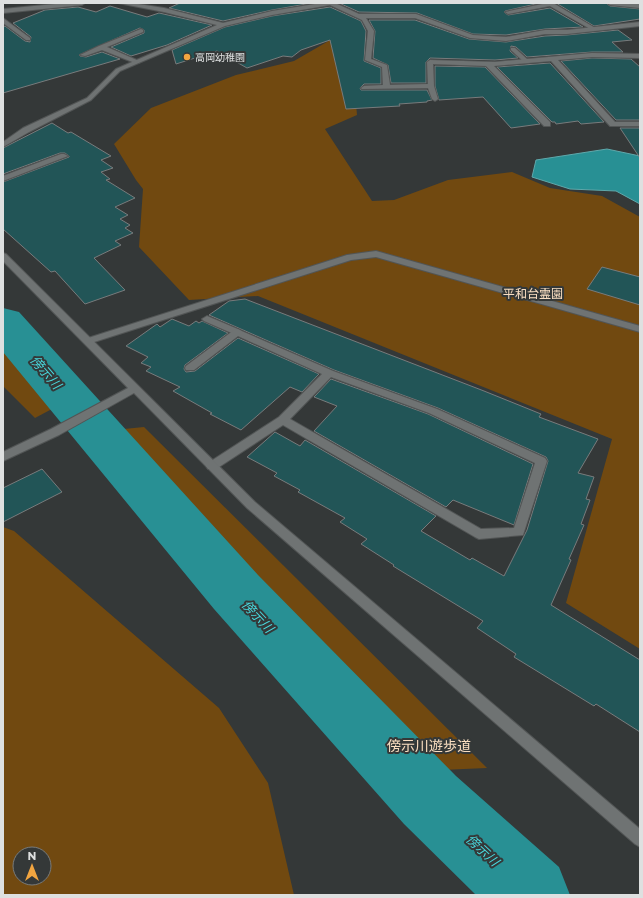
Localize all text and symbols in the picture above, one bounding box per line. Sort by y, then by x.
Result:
place label: 高岡幼稚園 [195,51,245,64]
marker: 高岡幼稚園 [182,52,192,62]
park label: 平和台霊園 [503,286,563,301]
water label: 傍示川 [27,352,66,393]
water label: 傍示川 [239,596,279,637]
park label: 傍示川遊歩道 [387,737,471,755]
water label: 傍示川 [463,831,504,871]
north arrow [12,846,52,886]
text: N [28,849,36,863]

